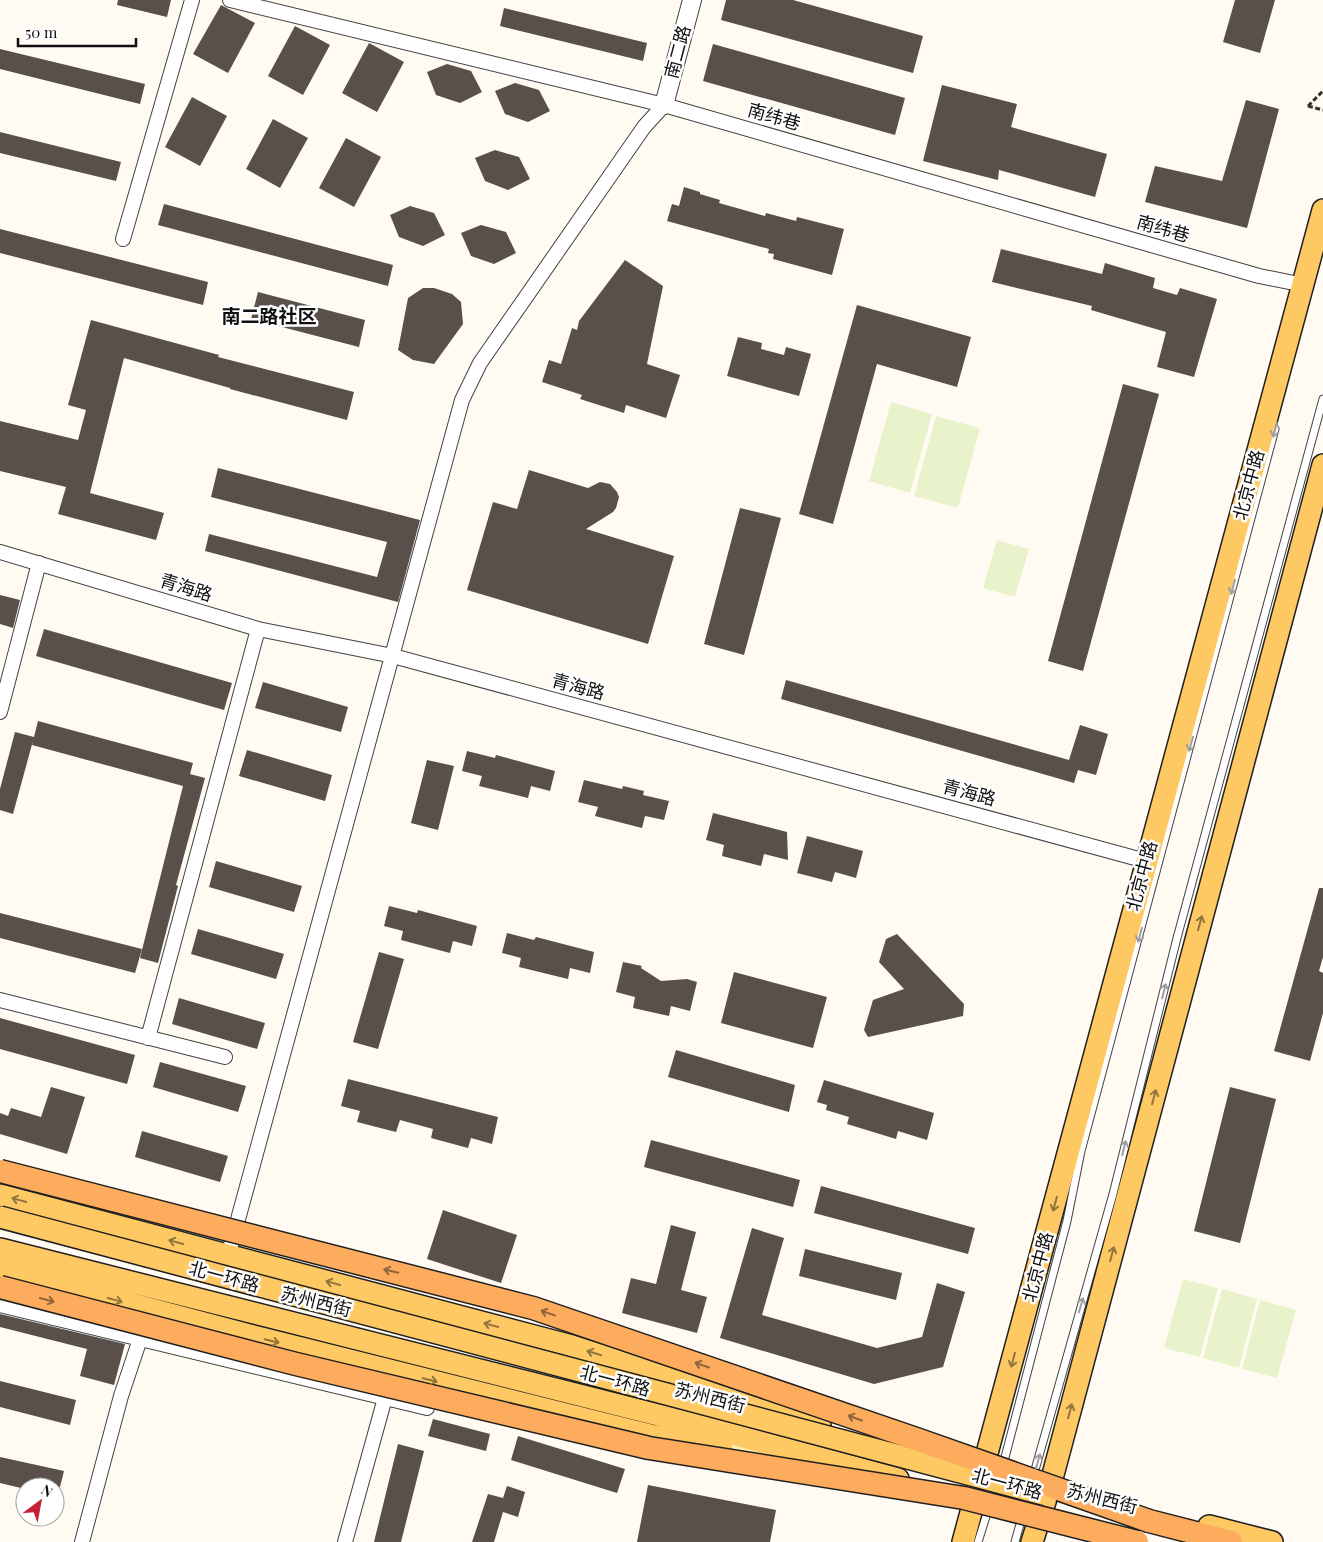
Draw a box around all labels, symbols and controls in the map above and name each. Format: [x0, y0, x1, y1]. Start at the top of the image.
scale bar [18, 15, 135, 47]
text: 50 m [25, 22, 58, 42]
street label: 南二路 [658, 23, 696, 81]
street label: 南纬巷 [745, 97, 804, 135]
street label: 南纬巷 [1134, 209, 1193, 247]
district label: 南二路社区 [221, 302, 317, 328]
one-way arrow [1269, 421, 1279, 437]
street label: 北京中路 [1227, 447, 1269, 523]
street label: 青海路 [157, 568, 216, 606]
one-way arrow [1228, 578, 1237, 594]
street label: 青海路 [549, 667, 607, 705]
one-way arrow [1186, 735, 1195, 751]
street label: 青海路 [940, 773, 998, 811]
street label: 北京中路 [1120, 838, 1162, 914]
one-way arrow [1196, 916, 1206, 932]
one-way arrow [1135, 926, 1144, 942]
one-way arrow [1160, 983, 1169, 999]
one-way arrow [1150, 1090, 1159, 1106]
one-way arrow [1120, 1141, 1129, 1157]
one-way arrow [12, 1195, 28, 1205]
one-way arrow [1050, 1195, 1059, 1211]
street label: 北京中路 [1016, 1229, 1058, 1305]
one-way arrow [169, 1237, 185, 1246]
one-way arrow [1108, 1247, 1117, 1263]
street label: 北一环路 [186, 1255, 262, 1297]
one-way arrow [383, 1266, 399, 1275]
one-way arrow [326, 1278, 342, 1288]
street label: 苏州西街 [278, 1281, 354, 1321]
one-way arrow [39, 1295, 55, 1305]
one-way arrow [106, 1295, 122, 1305]
one-way arrow [1077, 1297, 1087, 1313]
one-way arrow [541, 1308, 556, 1317]
one-way arrow [483, 1320, 499, 1329]
one-way arrow [263, 1337, 279, 1346]
one-way arrow [586, 1348, 602, 1358]
one-way arrow [1008, 1352, 1017, 1368]
street label: 北一环路 [577, 1359, 653, 1401]
one-way arrow [695, 1360, 710, 1369]
one-way arrow [421, 1376, 437, 1385]
street label: 苏州西街 [672, 1377, 748, 1417]
one-way arrow [1066, 1404, 1075, 1420]
one-way arrow [848, 1413, 864, 1422]
one-way arrow [1033, 1454, 1043, 1470]
street label: 北一环路 [969, 1462, 1045, 1504]
north arrow [15, 1477, 65, 1527]
street label: 苏州西街 [1064, 1478, 1140, 1518]
text: N [38, 1480, 56, 1501]

